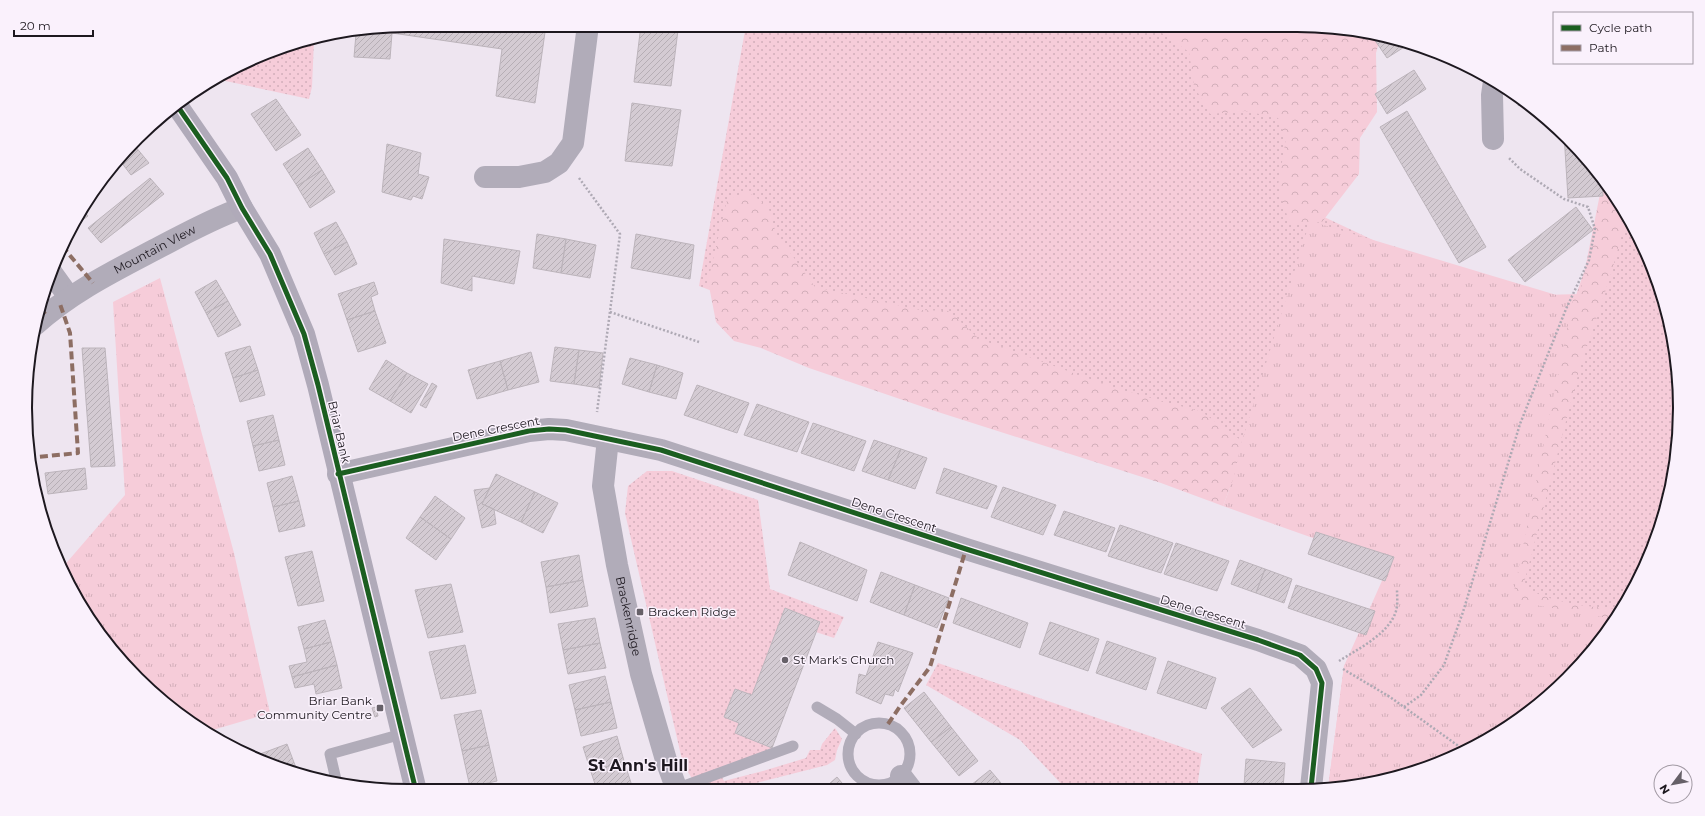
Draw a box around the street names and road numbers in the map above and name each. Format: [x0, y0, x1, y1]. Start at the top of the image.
street label: Mountain VIew [111, 221, 199, 277]
street label: Briar Bank [325, 399, 354, 465]
street label: Dene Crescent [451, 413, 541, 444]
street label: Dene Crescent [850, 494, 939, 535]
street label: Brackenridge [613, 575, 645, 657]
street label: Dene Crescent [1158, 591, 1248, 632]

